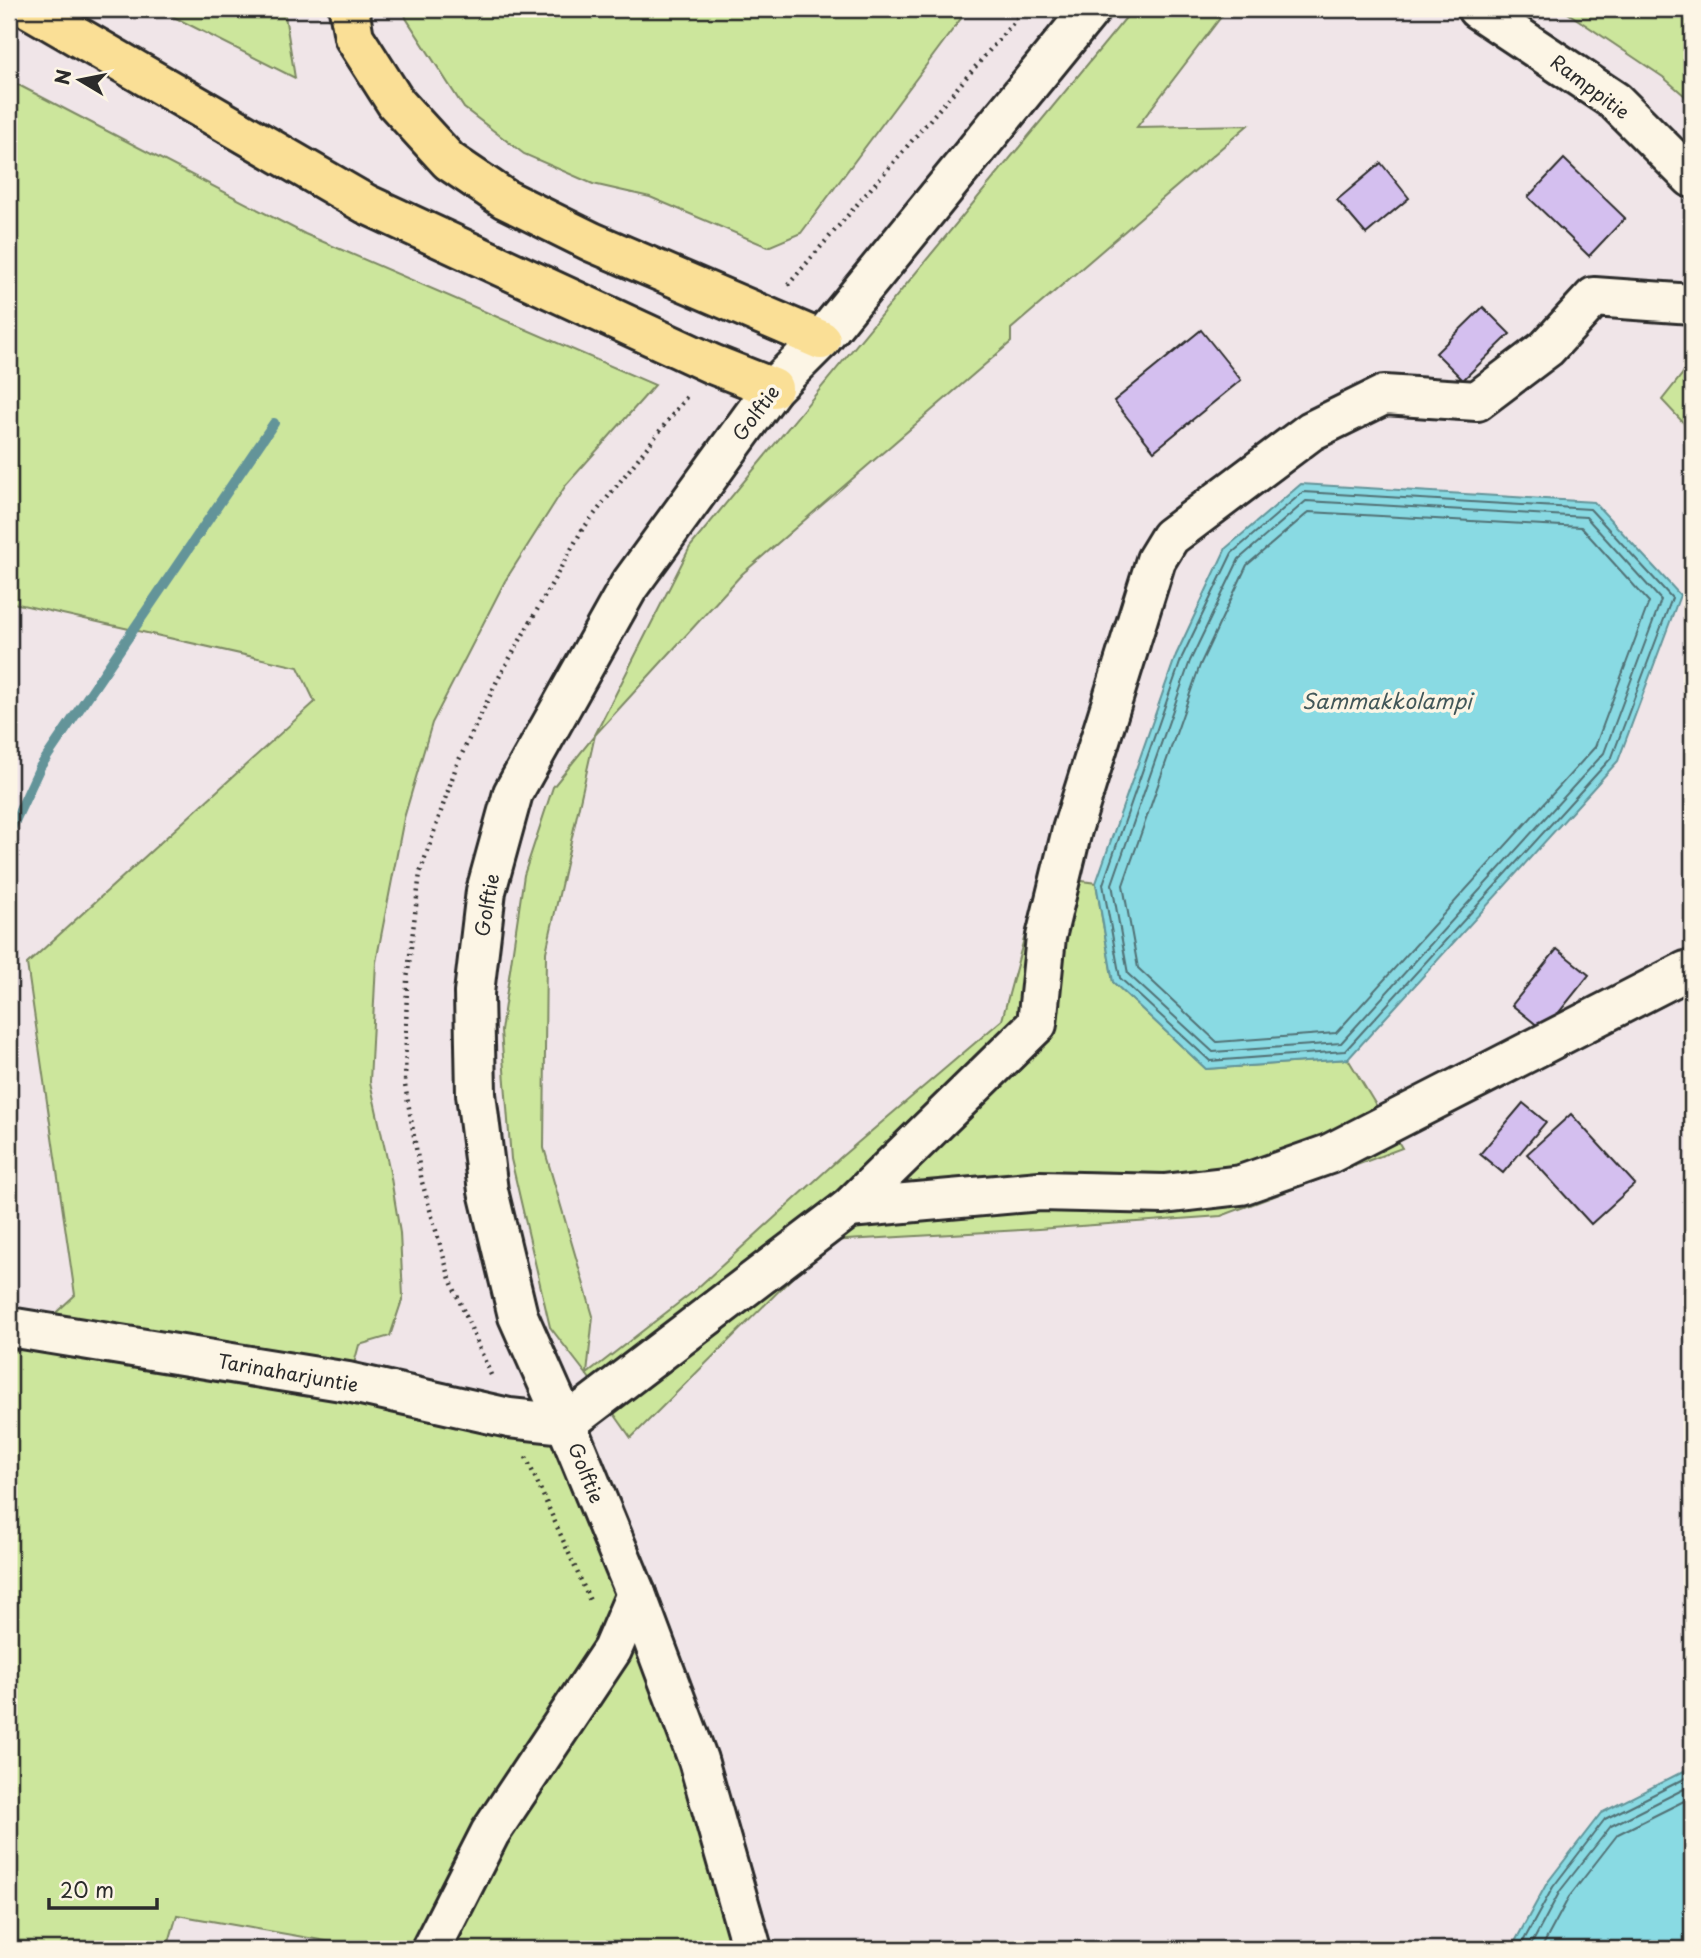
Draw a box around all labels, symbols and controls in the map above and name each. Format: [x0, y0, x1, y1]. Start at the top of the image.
north arrow [46, 46, 116, 116]
street label: Ramppitie [1545, 47, 1636, 125]
text: N [47, 67, 77, 87]
street label: Golftie [725, 379, 785, 446]
water label: Sammakkolampi [1302, 684, 1475, 716]
street label: Golftie [467, 871, 505, 938]
street label: Tarinaharjuntie [216, 1346, 361, 1398]
street label: Golftie [562, 1438, 612, 1507]
scale bar [49, 1867, 158, 1911]
text: 20 m [60, 1873, 114, 1905]

